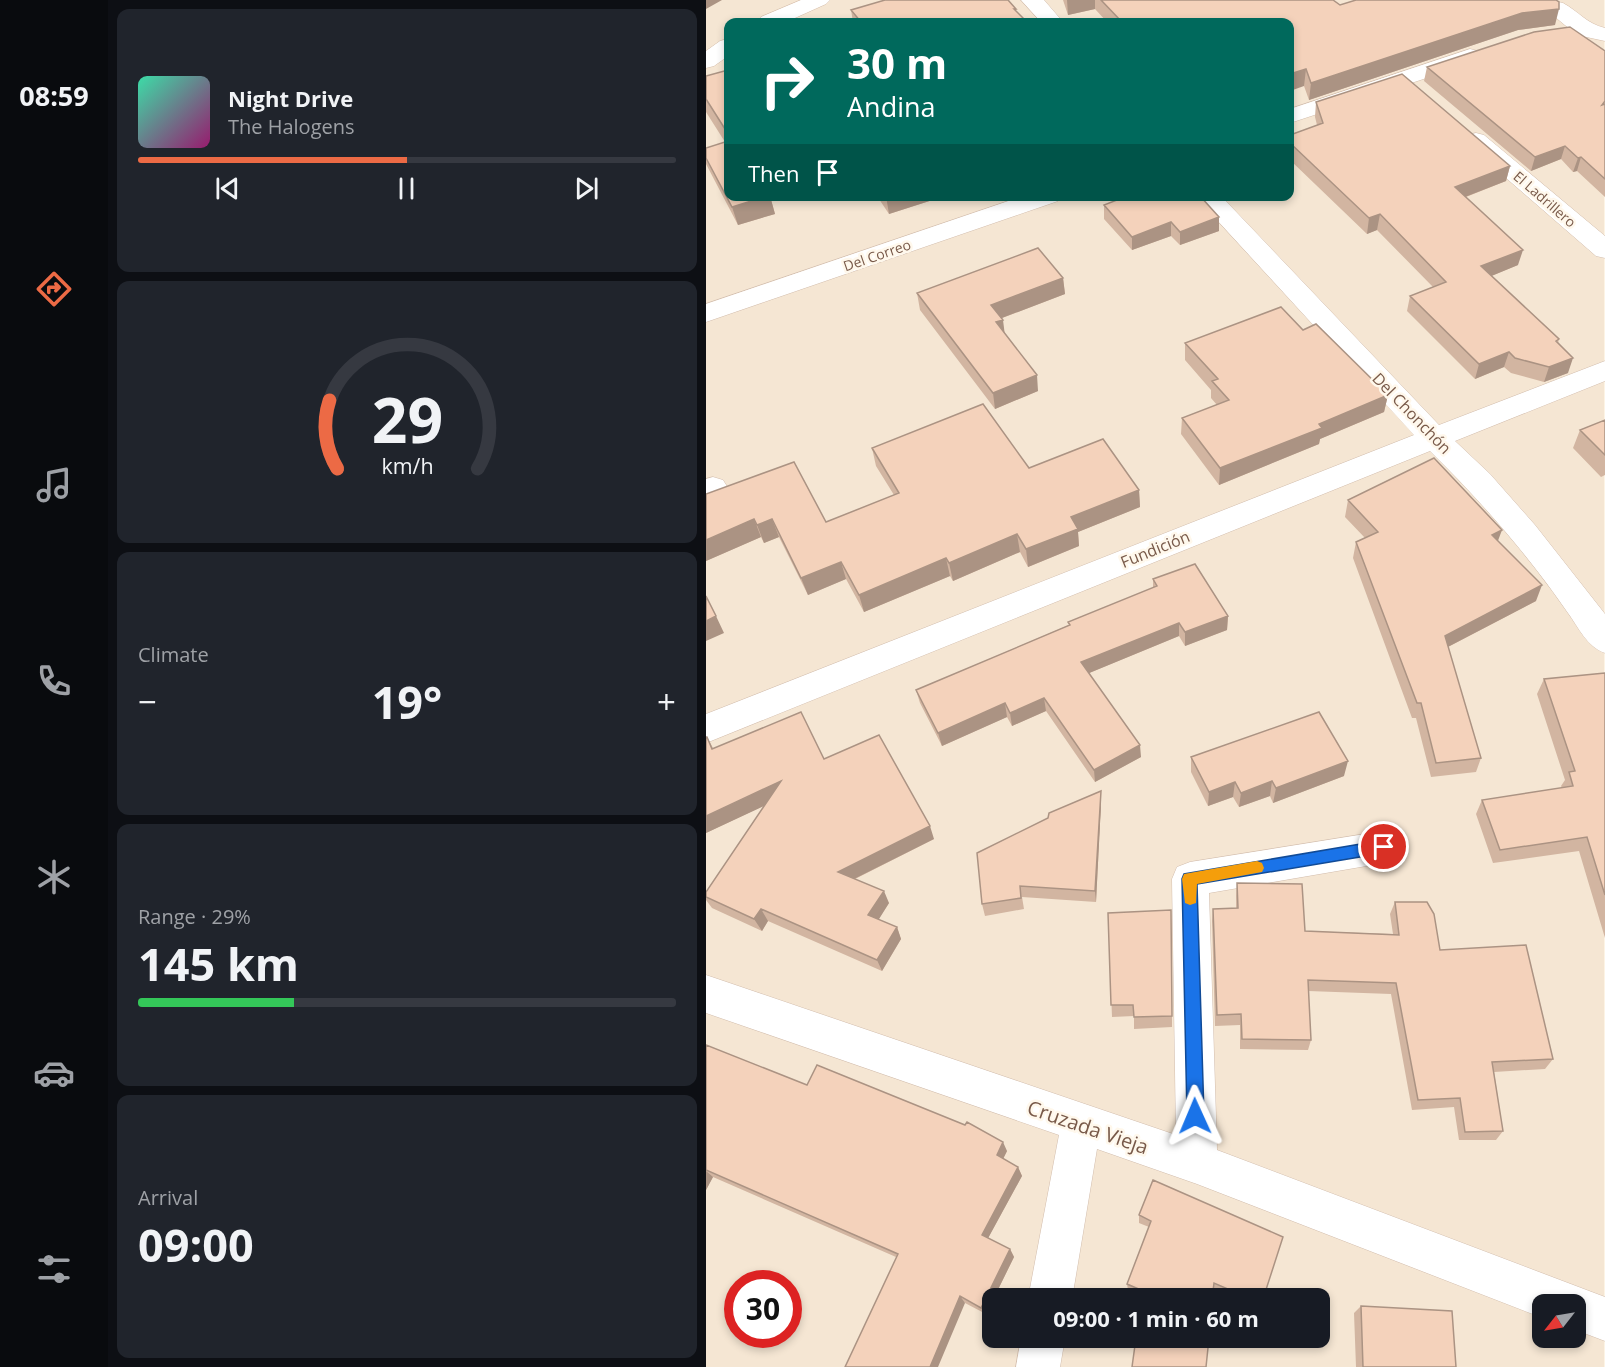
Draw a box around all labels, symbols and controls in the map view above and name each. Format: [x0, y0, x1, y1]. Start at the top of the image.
text: 30 m [847, 34, 947, 91]
icon: right [748, 42, 826, 120]
text: 08:59 [19, 77, 89, 114]
text: Night Drive [228, 83, 353, 113]
text: Andina [847, 88, 936, 125]
text: The Halogens [228, 113, 355, 140]
icon: arrive [811, 156, 844, 189]
text: Then [748, 158, 799, 188]
street label: El Ladrillero [1510, 167, 1580, 231]
icon: previous [211, 172, 244, 205]
icon: pause [390, 172, 423, 205]
icon: next [570, 172, 603, 205]
street label: Del Correo [841, 235, 913, 275]
icon: directions [33, 268, 75, 310]
street label: Del Chonchón [1368, 368, 1456, 458]
text: 29 [371, 376, 443, 461]
text: km/h [381, 451, 433, 480]
icon: music [33, 464, 75, 506]
street label: Fundición [1117, 525, 1193, 573]
text: Climate [138, 641, 209, 668]
icon: phone [33, 660, 75, 702]
text: 19° [372, 671, 442, 732]
text: − [138, 679, 157, 724]
text: + [657, 679, 676, 724]
pin [1358, 821, 1409, 872]
icon: arrive [1367, 830, 1400, 863]
icon: climate [33, 856, 75, 898]
text: Range · 29% [138, 903, 251, 930]
text: 145 km [138, 933, 299, 994]
icon: car [33, 1052, 75, 1094]
position arrow [1163, 1084, 1227, 1148]
street label: Cruzada Vieja [1024, 1094, 1152, 1160]
text: Arrival [138, 1184, 198, 1211]
text: 09:00 [138, 1214, 254, 1275]
icon: filters [33, 1248, 75, 1290]
speed limit sign: 30 [724, 1270, 802, 1348]
north arrow [1532, 1294, 1586, 1348]
map controls [1532, 1294, 1586, 1348]
text: 09:00 · 1 min · 60 m [1053, 1303, 1259, 1333]

